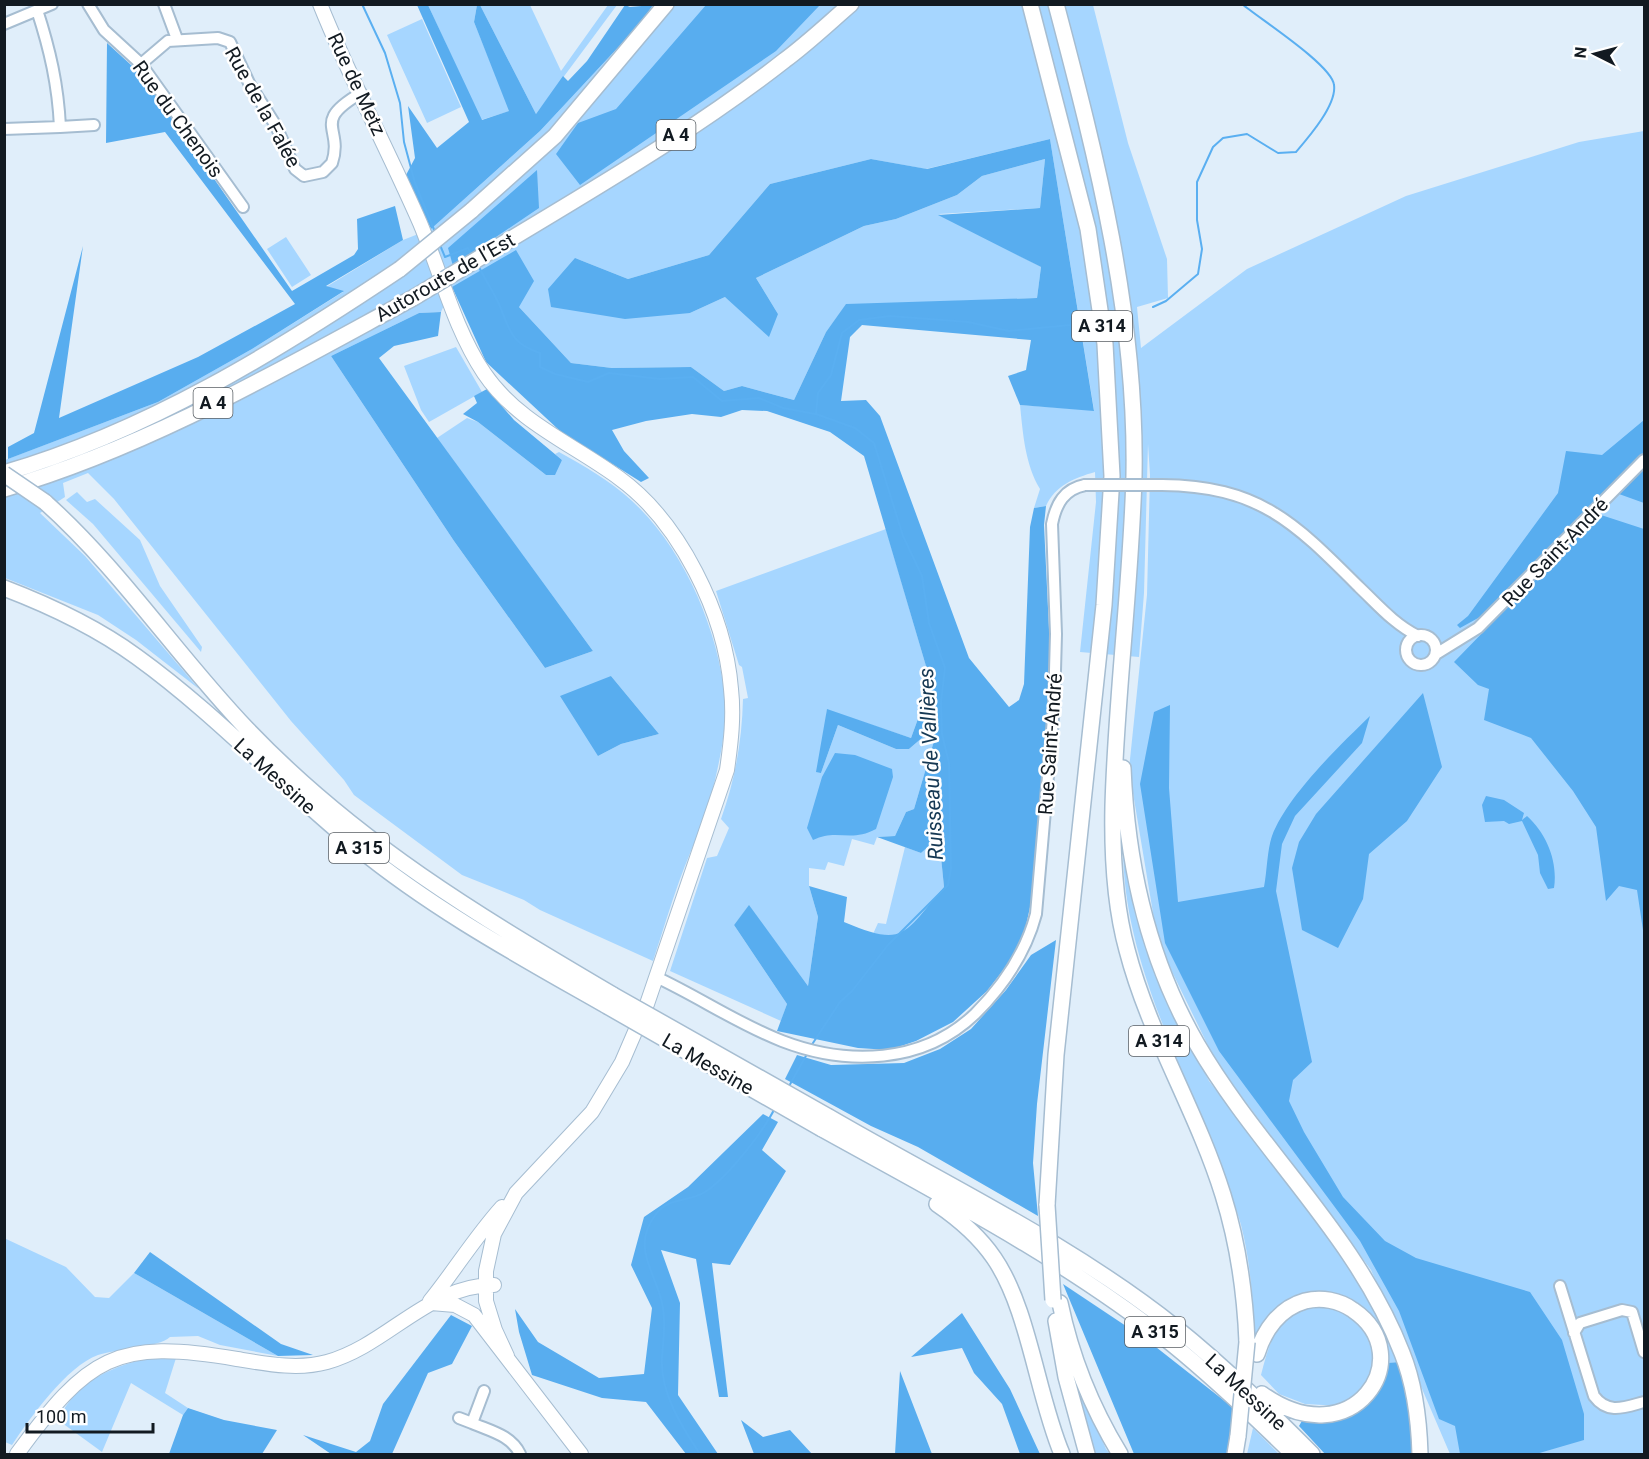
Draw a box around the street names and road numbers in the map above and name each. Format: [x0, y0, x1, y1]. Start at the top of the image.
street label: Rue de Metz [323, 29, 391, 139]
street label: Rue de la Falée [220, 43, 306, 171]
street label: Rue du Chenois [128, 56, 228, 182]
road number: A 4 [656, 120, 696, 150]
street label: Autoroute de l’Est [371, 227, 519, 327]
road number: A 314 [1072, 311, 1132, 341]
road number: A 4 [194, 388, 232, 418]
street label: Rue Saint-André [1497, 493, 1613, 611]
street label: Rue Saint-André [1033, 672, 1067, 816]
street label: La Messine [229, 733, 321, 819]
road number: A 315 [329, 833, 389, 863]
road number: A 314 [1129, 1026, 1189, 1056]
street label: La Messine [658, 1028, 758, 1100]
road number: A 315 [1125, 1317, 1185, 1347]
street label: La Messine [1201, 1348, 1291, 1436]

